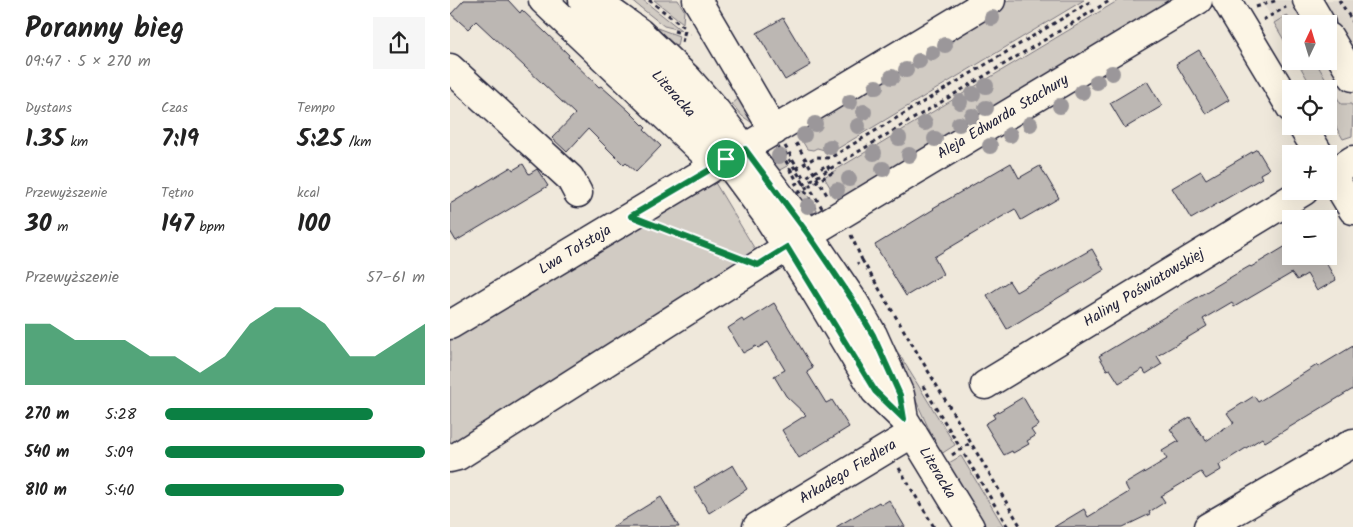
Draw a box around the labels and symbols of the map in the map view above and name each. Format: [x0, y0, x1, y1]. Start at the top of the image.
north arrow [1282, 15, 1338, 70]
street label: Literacka [645, 65, 701, 123]
street label: Aleja Edwarda Stachury [933, 68, 1074, 166]
pin [705, 138, 747, 180]
street label: Lwa Tołstoja [534, 219, 616, 281]
street label: Haliny Poświatowskiej [1079, 242, 1210, 334]
street label: Arkadego Fiedlera [795, 433, 901, 511]
street label: Literacka [912, 442, 962, 504]

